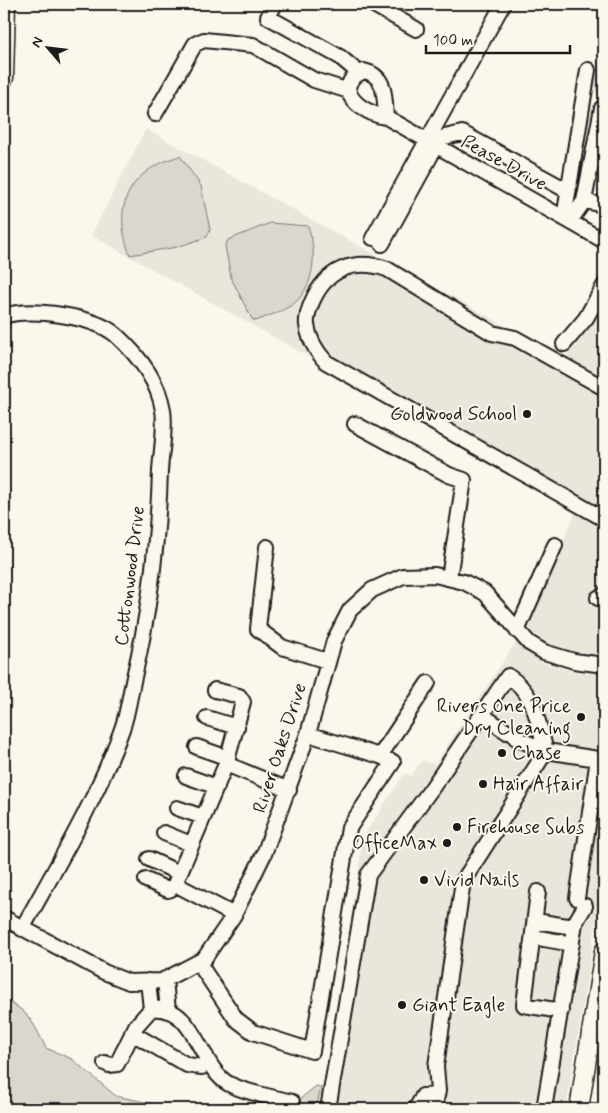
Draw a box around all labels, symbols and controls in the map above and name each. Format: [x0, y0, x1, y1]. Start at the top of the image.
north arrow [22, 22, 72, 72]
scale bar [426, 22, 569, 54]
text: 100 m [433, 31, 473, 51]
text: N [27, 34, 48, 51]
street label: Pease Drive [457, 129, 551, 197]
place label: Goldwood School [390, 402, 517, 427]
marker: Goldwood School [521, 408, 533, 420]
street label: Cottonwood Drive [109, 505, 151, 647]
street label: River Oaks Drive [247, 680, 313, 816]
place label: Rivers One Price Dry Cleaning [437, 694, 571, 744]
marker: Rivers One Price Dry Cleaning [575, 711, 587, 723]
place label: Chase [512, 741, 561, 766]
marker: Chase [496, 747, 508, 759]
place label: Hair Affair [493, 772, 583, 797]
marker: Hair Affair [477, 778, 489, 790]
place label: Firehouse Subs [467, 815, 585, 840]
marker: Firehouse Subs [451, 821, 463, 833]
place label: OfficeMax [352, 831, 438, 856]
marker: OfficeMax [441, 837, 453, 849]
place label: Vivid Nails [434, 868, 519, 893]
marker: Vivid Nails [418, 874, 430, 886]
place label: Giant Eagle [412, 993, 505, 1019]
marker: Giant Eagle [396, 999, 408, 1011]

